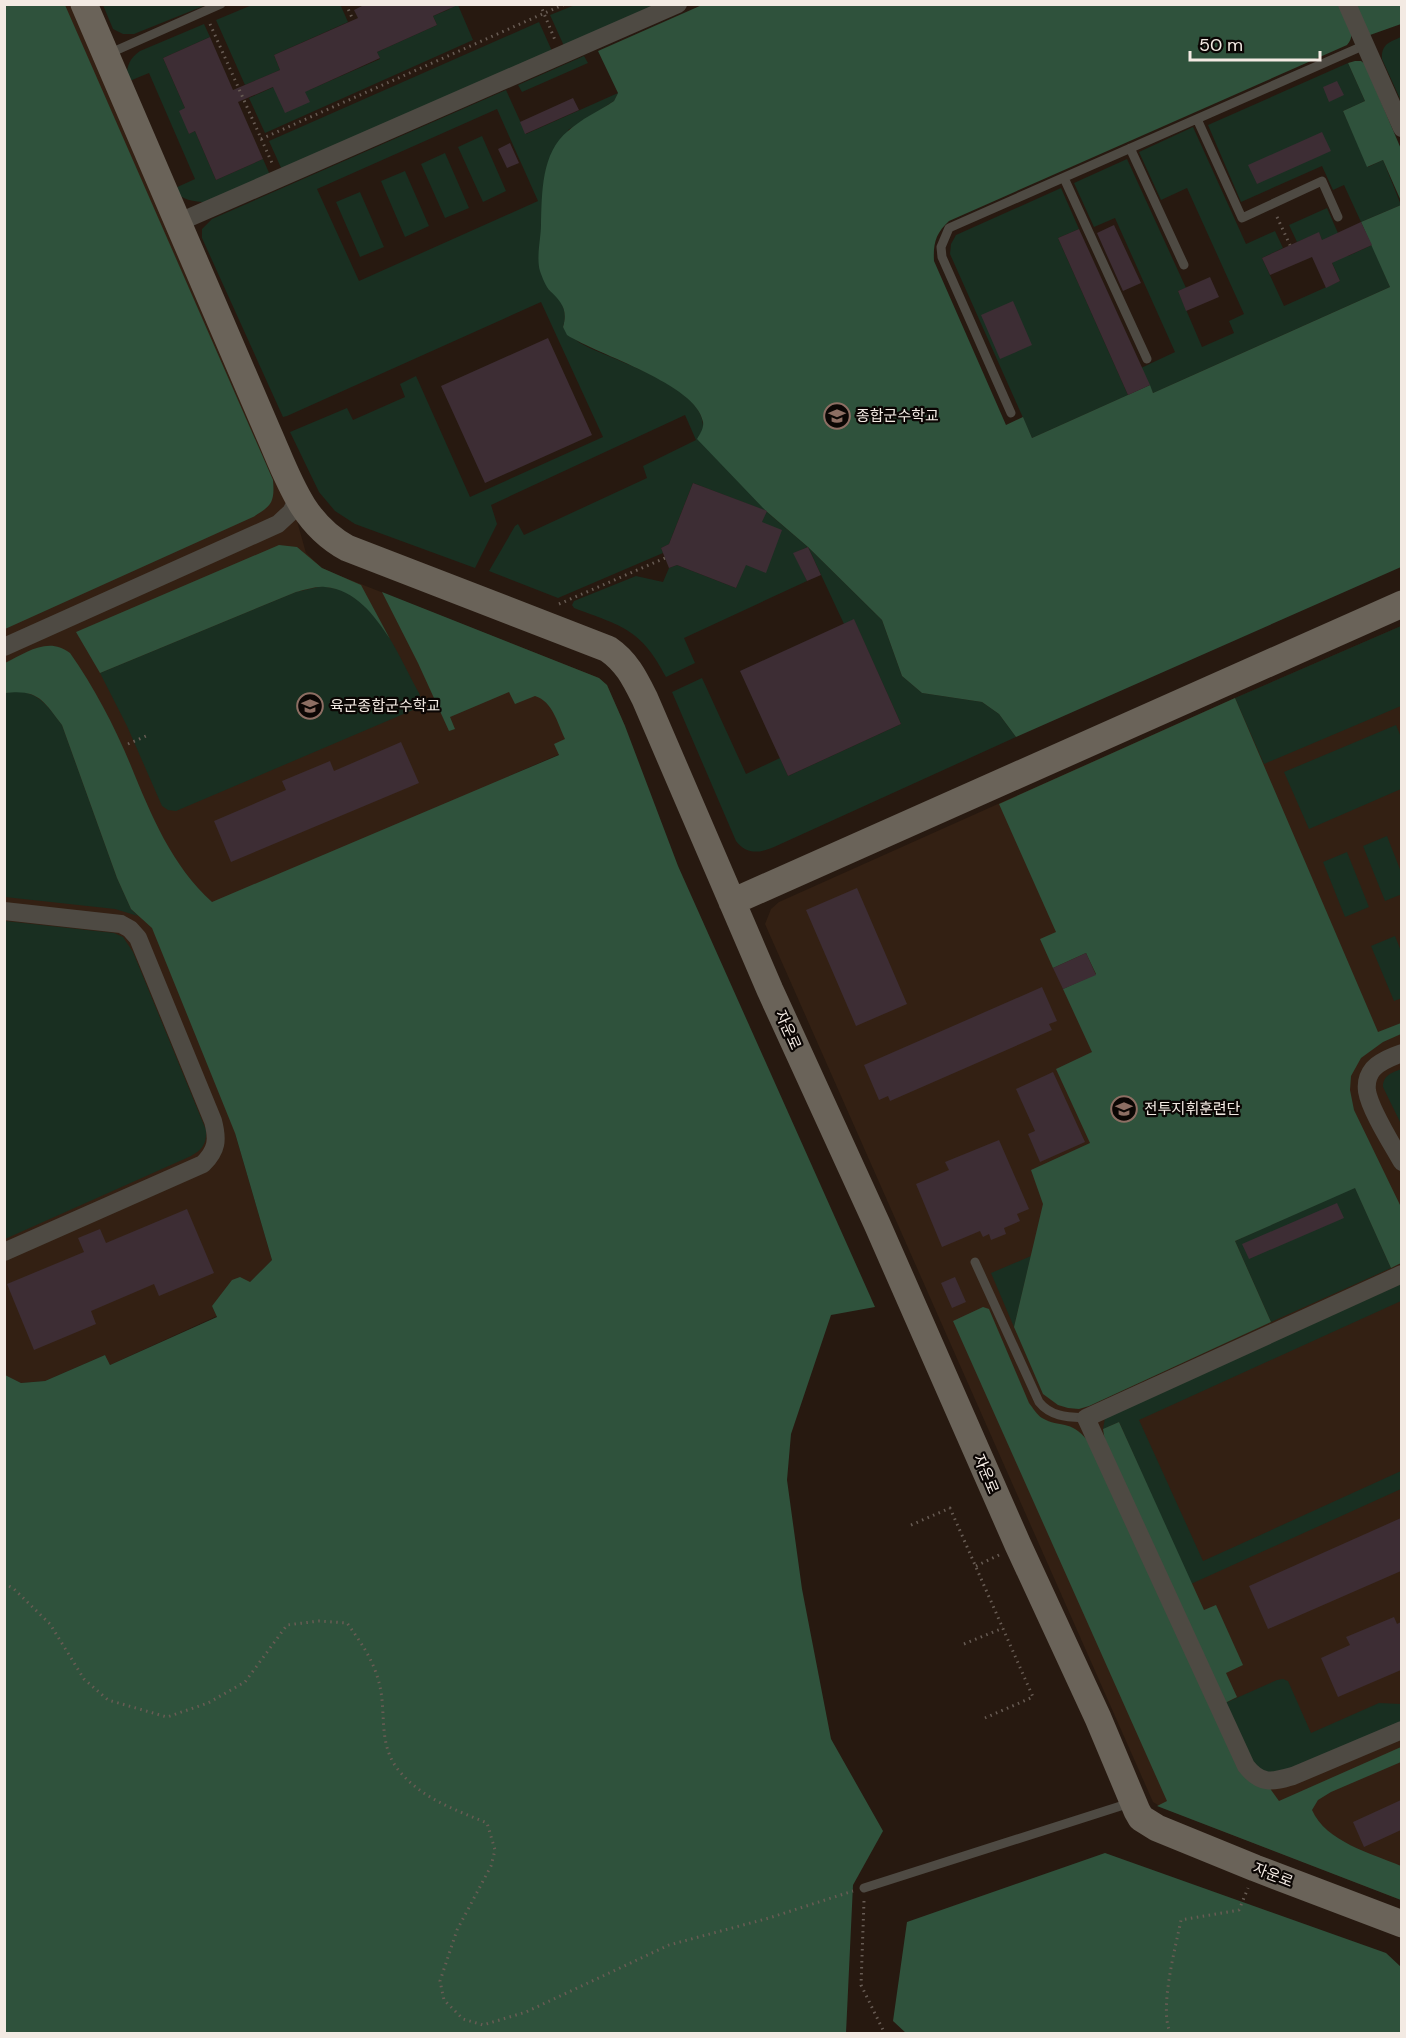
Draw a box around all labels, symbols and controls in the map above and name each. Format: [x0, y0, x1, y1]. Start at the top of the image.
scale bar [1190, 24, 1320, 62]
text: 50 m [1199, 33, 1243, 57]
school or university icon: 종합군수학교 [822, 401, 852, 431]
place label: 종합군수학교 [856, 406, 939, 426]
school or university icon: 육군종합군수학교 [295, 691, 325, 721]
place label: 육군종합군수학교 [330, 696, 440, 716]
street label: 자운로 [770, 1007, 806, 1053]
school or university icon: 전투지휘훈련단 [1109, 1094, 1139, 1124]
place label: 전투지휘훈련단 [1144, 1099, 1241, 1119]
street label: 자운로 [969, 1451, 1003, 1497]
street label: 자운로 [1250, 1858, 1296, 1892]

